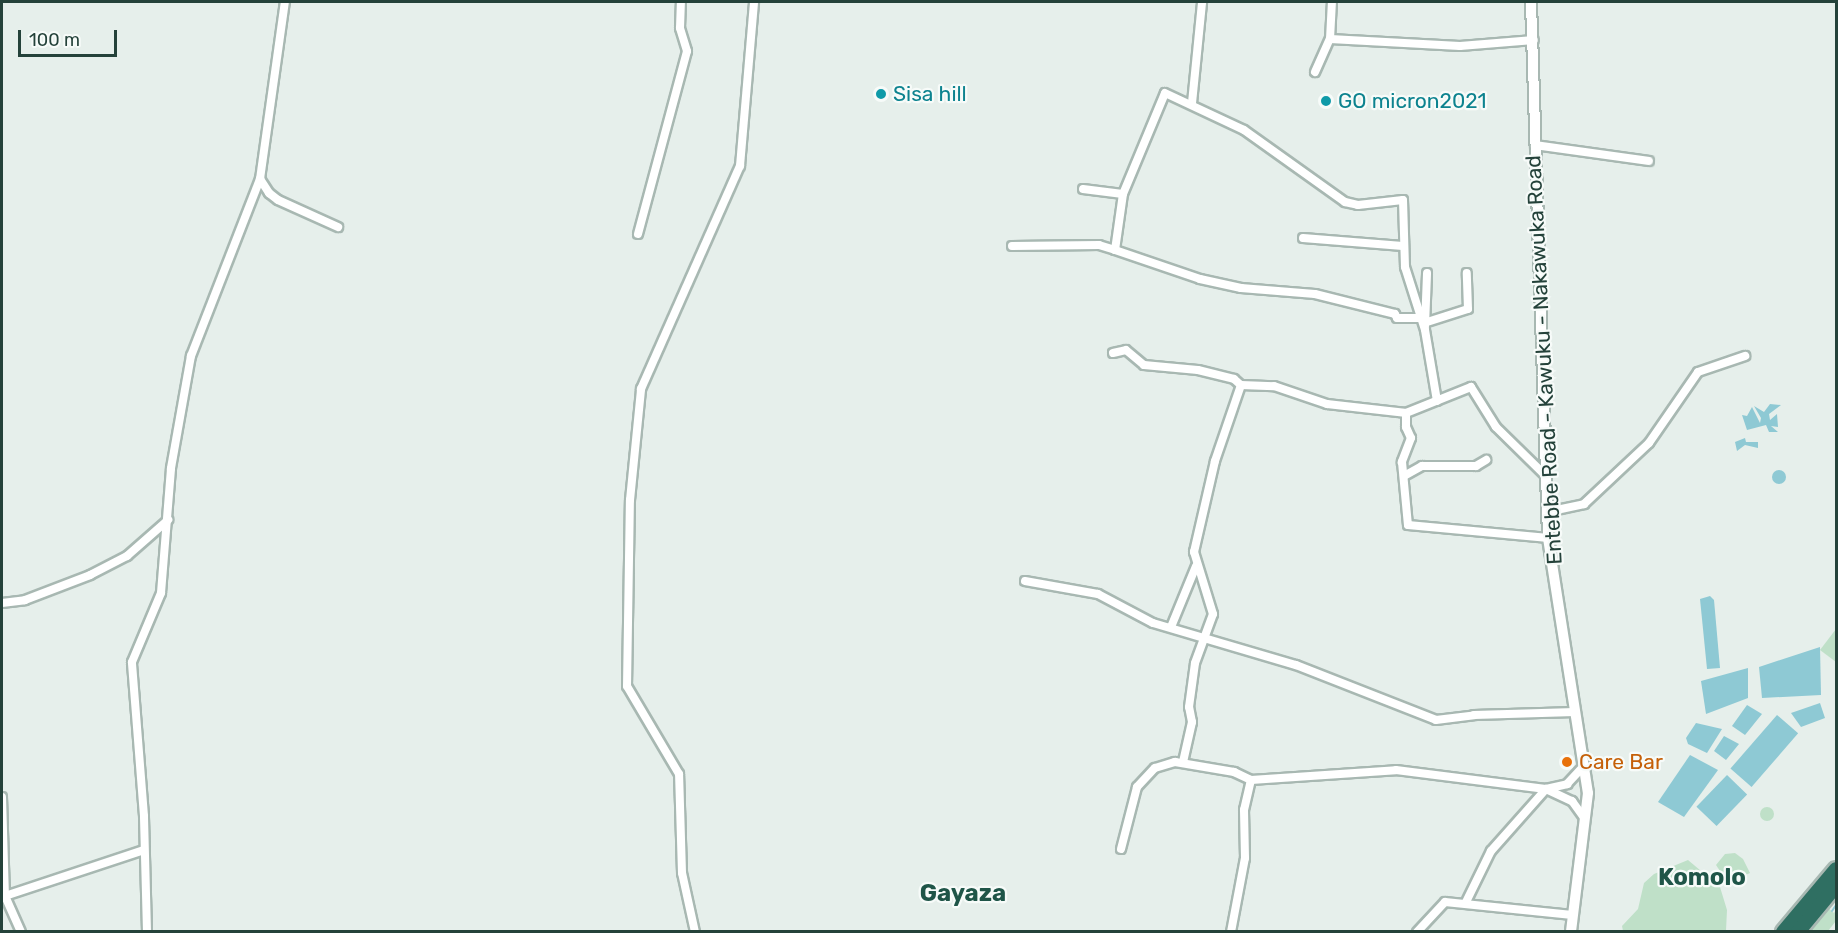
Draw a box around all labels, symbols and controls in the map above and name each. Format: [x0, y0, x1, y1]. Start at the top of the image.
scale bar [21, 18, 120, 56]
text: 100 m [29, 29, 80, 51]
place label: Sisa hill [893, 81, 967, 107]
marker: Sisa hill [874, 87, 888, 101]
place label: GO micron2021 [1338, 88, 1487, 114]
marker: GO micron2021 [1319, 94, 1333, 108]
street label: Entebbe Road - Kawuku - Nakawuka Road [1521, 155, 1567, 565]
place label: Care Bar [1579, 749, 1663, 775]
marker: Care Bar [1560, 755, 1574, 769]
district label: Komolo [1658, 864, 1746, 892]
district label: Gayaza [920, 880, 1006, 908]

